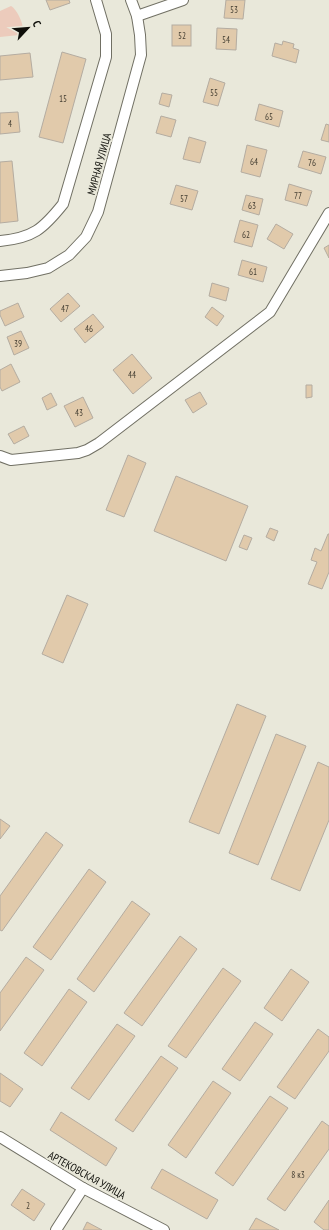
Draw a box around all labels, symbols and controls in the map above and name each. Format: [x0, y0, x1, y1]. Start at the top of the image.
house number: 53 [230, 4, 238, 15]
north arrow [8, 8, 48, 48]
text: С [30, 18, 44, 29]
house number: 52 [178, 30, 186, 41]
house number: 54 [222, 34, 230, 45]
house number: 55 [210, 87, 218, 98]
house number: 15 [59, 93, 67, 104]
house number: 65 [265, 111, 273, 122]
house number: 4 [8, 118, 12, 129]
street label: МИРНАЯ УЛИЦА [84, 131, 114, 197]
house number: 64 [250, 156, 258, 167]
house number: 76 [308, 157, 316, 168]
house number: 77 [294, 190, 302, 201]
house number: 57 [180, 193, 188, 204]
house number: 63 [248, 200, 256, 211]
house number: 62 [242, 229, 250, 240]
house number: 61 [249, 266, 257, 277]
house number: 47 [61, 303, 69, 314]
house number: 46 [85, 323, 93, 334]
house number: 39 [14, 338, 22, 349]
house number: 44 [128, 369, 136, 380]
house number: 43 [75, 407, 83, 418]
street label: АРТЕКОВСКАЯ УЛИЦА [46, 1148, 129, 1202]
house number: 8 к3 [291, 1169, 305, 1180]
house number: 2 [26, 1200, 30, 1211]

